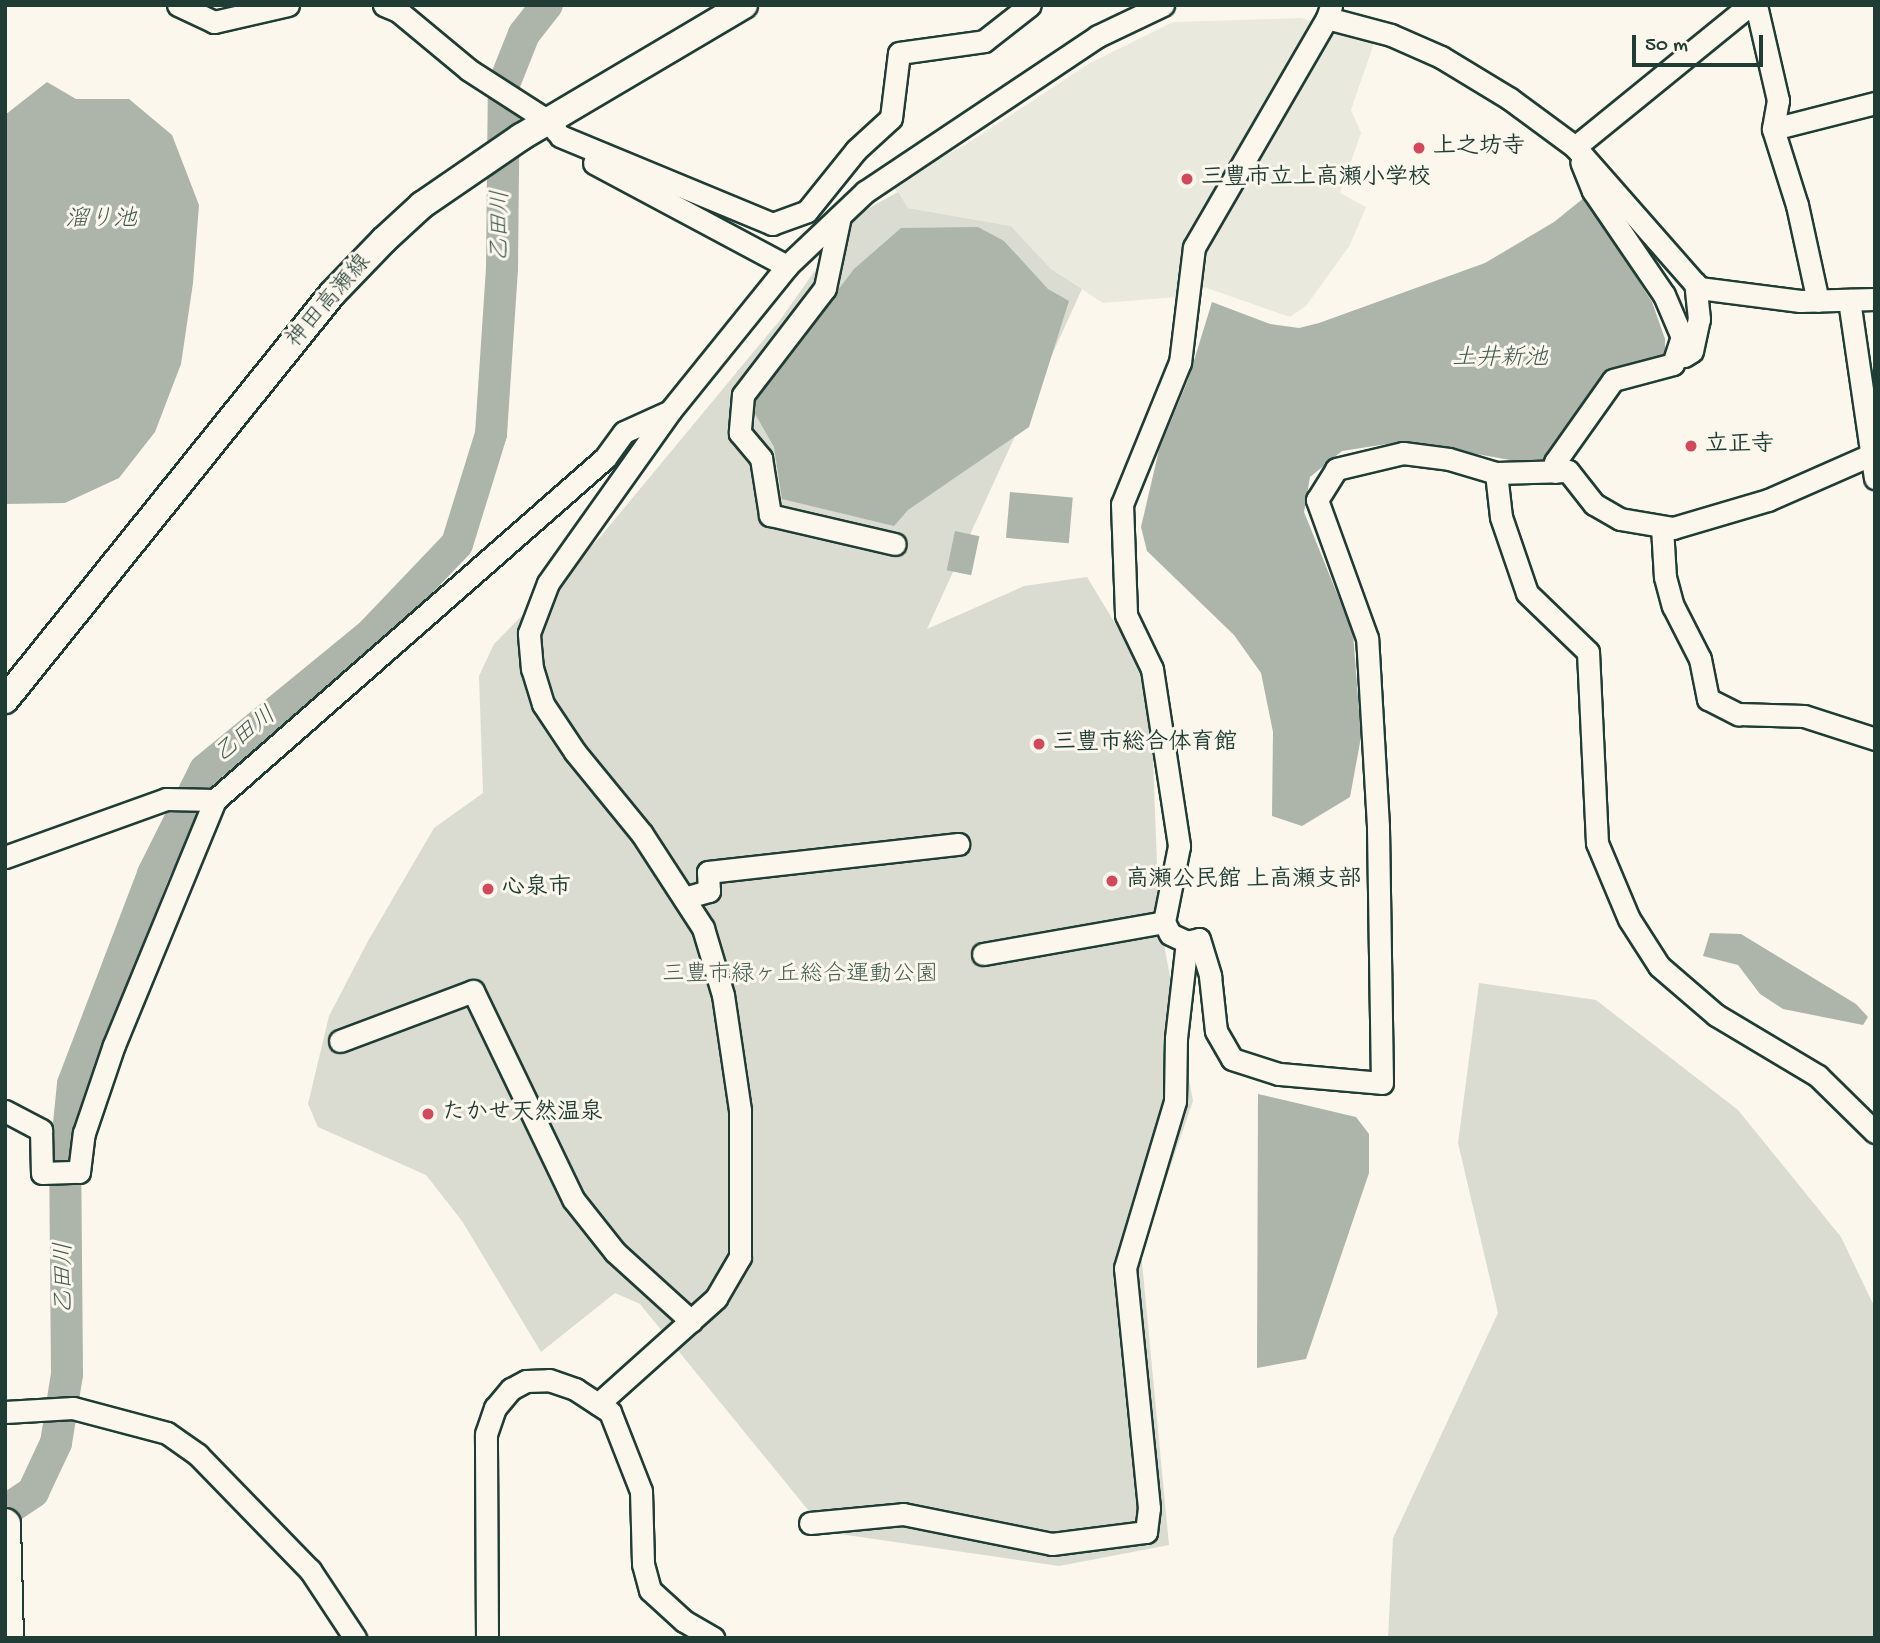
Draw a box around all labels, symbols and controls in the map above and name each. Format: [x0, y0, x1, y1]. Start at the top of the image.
scale bar [1635, 21, 1766, 65]
text: 50 m [1645, 34, 1688, 59]
place label: 上之坊寺 [1433, 134, 1525, 162]
marker: 上之坊寺 [1411, 140, 1427, 156]
place label: 三豊市立上高瀬小学校 [1201, 165, 1431, 193]
marker: 三豊市立上高瀬小学校 [1179, 171, 1195, 187]
water label: 乙田川 [487, 190, 517, 262]
water label: 溜り池 [65, 207, 137, 235]
street label: 神田高瀬線 [282, 250, 378, 354]
water label: 土井新池 [1452, 346, 1548, 374]
place label: 立正寺 [1705, 432, 1774, 460]
marker: 立正寺 [1683, 438, 1699, 454]
water label: 乙田川 [209, 702, 283, 770]
place label: 三豊市総合体育館 [1053, 730, 1237, 758]
marker: 三豊市総合体育館 [1031, 736, 1047, 752]
place label: 高瀬公民館 上高瀬支部 [1126, 867, 1361, 895]
marker: 高瀬公民館 上高瀬支部 [1104, 873, 1120, 889]
place label: 心泉市 [502, 875, 571, 903]
marker: 心泉市 [480, 881, 496, 897]
park label: 三豊市緑ヶ丘総合運動公園 [662, 962, 938, 990]
place label: たかせ天然温泉 [442, 1100, 603, 1128]
marker: たかせ天然温泉 [420, 1106, 436, 1122]
water label: 乙田川 [52, 1242, 80, 1314]

